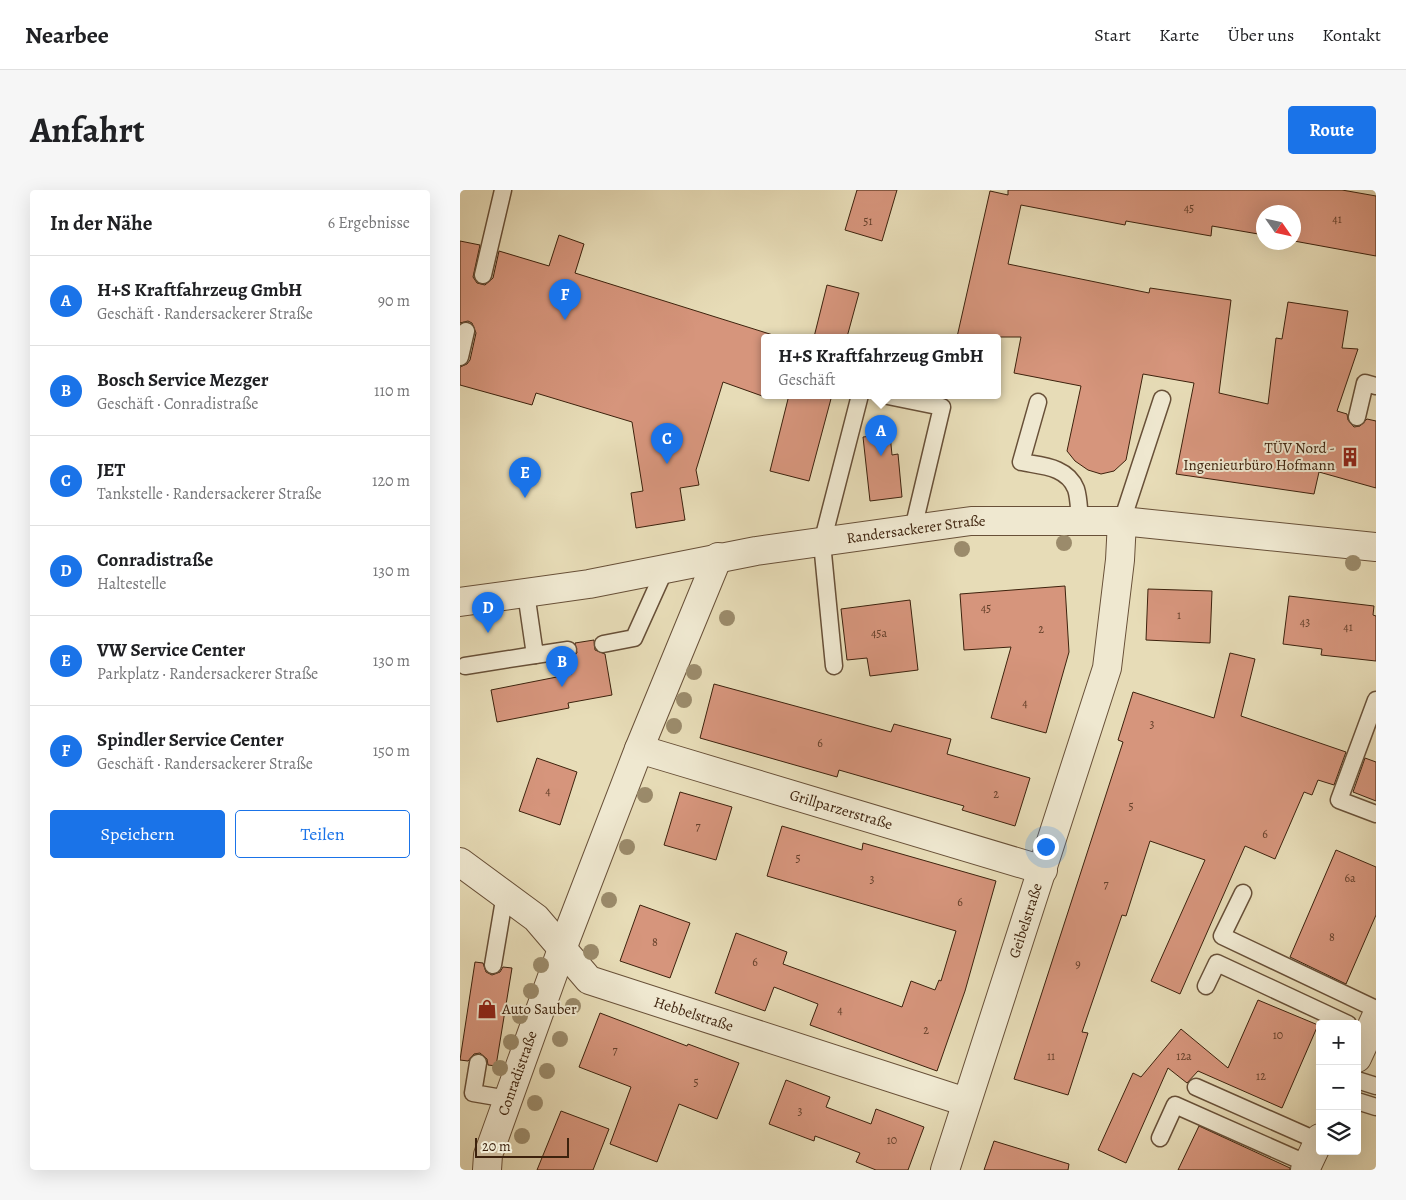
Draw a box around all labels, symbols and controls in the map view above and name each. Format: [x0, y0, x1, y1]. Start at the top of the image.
text: Nearbee [25, 19, 109, 51]
text: Start [1094, 23, 1131, 47]
text: Karte [1159, 23, 1199, 47]
text: Über uns [1227, 23, 1294, 47]
text: Kontakt [1322, 23, 1381, 47]
text: Anfahrt [30, 106, 145, 154]
button: Route [1288, 106, 1376, 154]
house number: 45 [1184, 200, 1194, 216]
north arrow [1256, 205, 1301, 250]
text: In der Nähe [50, 209, 152, 237]
house number: 41 [1332, 211, 1342, 227]
text: 6 Ergebnisse [328, 212, 410, 234]
house number: 51 [863, 213, 873, 229]
text: H+S Kraftfahrzeug GmbH [97, 277, 302, 303]
pin: F [549, 279, 581, 320]
text: A [61, 290, 71, 312]
text: 90 m [378, 290, 410, 312]
text: Geschäft · Randersackerer Straße [97, 303, 313, 325]
popup [761, 334, 1001, 399]
text: H+S Kraftfahrzeug GmbH [778, 343, 984, 369]
text: Bosch Service Mezger [97, 367, 269, 393]
text: Geschäft [778, 369, 835, 391]
text: B [61, 380, 71, 402]
text: 110 m [374, 380, 410, 402]
text: Geschäft · Conradistraße [97, 393, 258, 415]
pin: A [865, 415, 897, 456]
pin: C [651, 423, 683, 464]
place label: TÜV Nord - Ingenieurbüro Hofmann [1183, 438, 1335, 475]
building icon: TÜV Nord - Ingenieurbüro Hofmann [1339, 446, 1361, 468]
text: JET [97, 457, 125, 483]
pin: E [509, 457, 541, 498]
text: C [61, 470, 71, 492]
text: 120 m [372, 470, 410, 492]
text: Tankstelle · Randersackerer Straße [97, 483, 322, 505]
street label: Randersackerer Straße [845, 511, 986, 548]
text: Conradistraße [97, 547, 213, 573]
text: D [60, 560, 72, 582]
text: 130 m [373, 560, 410, 582]
text: Haltestelle [97, 573, 166, 595]
pin: D [472, 592, 504, 633]
house number: 45 [981, 600, 991, 616]
house number: 1 [1177, 607, 1181, 623]
house number: 43 [1300, 614, 1310, 630]
house number: 41 [1343, 619, 1353, 635]
house number: 2 [1038, 621, 1044, 637]
house number: 45a [871, 625, 887, 641]
text: VW Service Center [97, 637, 245, 663]
pin: B [546, 646, 578, 687]
text: E [61, 650, 71, 672]
text: 130 m [373, 650, 410, 672]
text: Parkplatz · Randersackerer Straße [97, 663, 318, 685]
house number: 4 [1022, 695, 1028, 711]
house number: 3 [1150, 716, 1155, 732]
text: Spindler Service Center [97, 727, 284, 753]
house number: 6 [817, 735, 823, 751]
text: F [62, 740, 70, 762]
text: 150 m [373, 740, 410, 762]
text: Geschäft · Randersackerer Straße [97, 753, 313, 775]
house number: 4 [545, 783, 551, 799]
street label: Grillparzerstraße [787, 785, 895, 834]
house number: 2 [993, 786, 999, 802]
house number: 5 [1128, 798, 1134, 814]
button: Speichern [50, 810, 225, 858]
button: Teilen [235, 810, 410, 858]
house number: 7 [695, 818, 701, 834]
house number: 6 [1262, 826, 1268, 842]
your location [1033, 834, 1059, 860]
house number: 5 [795, 850, 801, 866]
house number: 6a [1344, 870, 1356, 886]
house number: 3 [870, 871, 875, 887]
house number: 7 [1103, 876, 1109, 892]
street label: Geibelstraße [1004, 880, 1047, 961]
house number: 6 [957, 894, 963, 910]
house number: 8 [1329, 929, 1335, 945]
house number: 8 [652, 934, 658, 950]
house number: 6 [752, 954, 758, 970]
house number: 9 [1075, 956, 1081, 972]
street label: Hebbelstraße [651, 992, 736, 1036]
shop icon: Auto Sauber [476, 998, 498, 1020]
place label: Auto Sauber [501, 999, 577, 1019]
house number: 4 [837, 1002, 843, 1018]
map controls [1316, 1020, 1361, 1155]
button: + [1316, 1020, 1361, 1065]
house number: 2 [923, 1022, 929, 1038]
house number: 10 [1273, 1027, 1283, 1043]
street label: Conradistraße [493, 1028, 542, 1118]
house number: 7 [612, 1042, 618, 1058]
house number: 11 [1047, 1048, 1055, 1064]
house number: 12a [1176, 1048, 1192, 1064]
button: − [1316, 1065, 1361, 1110]
house number: 12 [1256, 1068, 1266, 1084]
house number: 5 [693, 1074, 699, 1090]
house number: 3 [798, 1103, 803, 1119]
button: layers [1316, 1110, 1361, 1155]
house number: 10 [887, 1132, 897, 1148]
scale bar [475, 1135, 569, 1158]
text: 20 m [482, 1137, 511, 1156]

